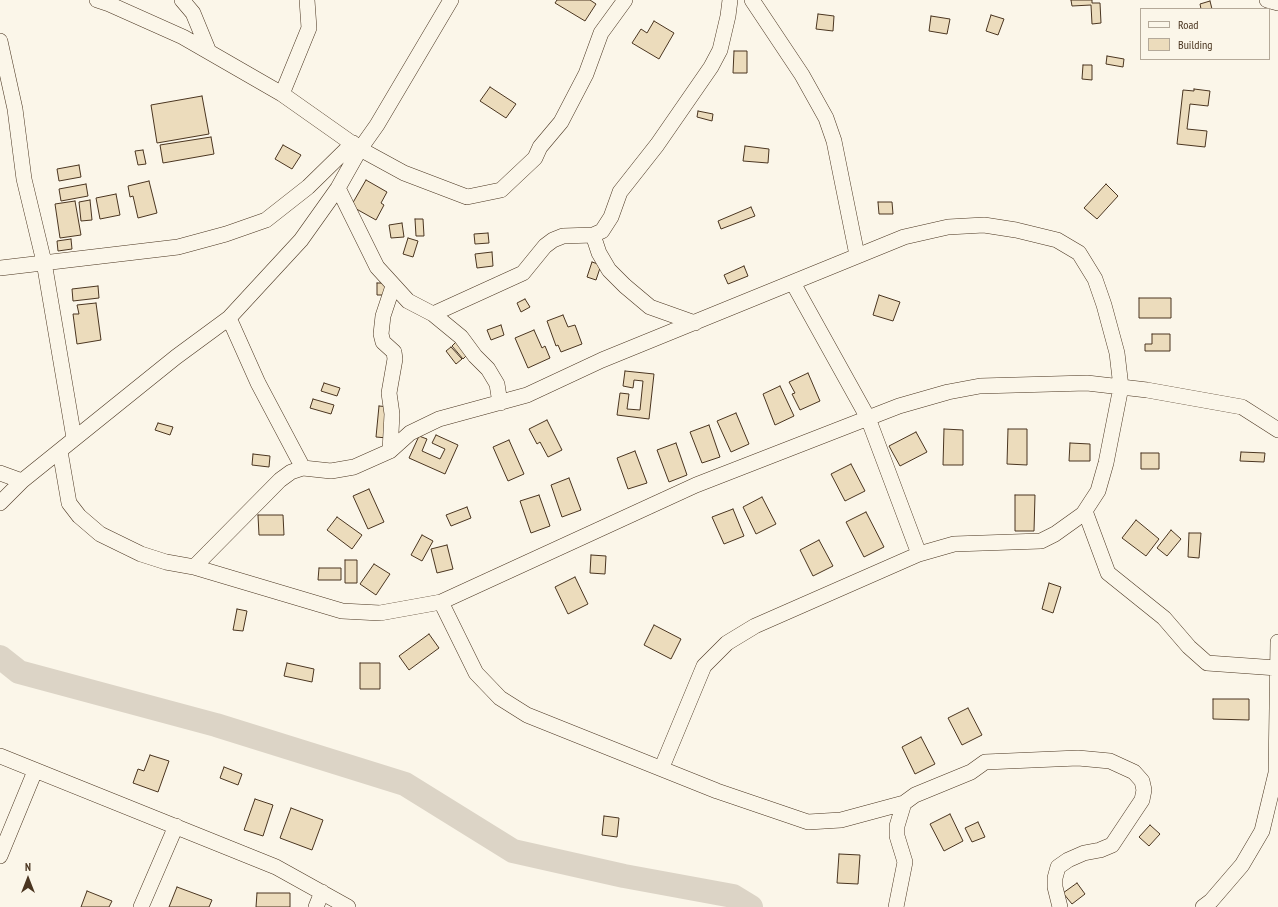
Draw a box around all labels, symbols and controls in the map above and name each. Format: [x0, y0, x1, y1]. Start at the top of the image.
legend [1140, 8, 1270, 60]
text: Road [1178, 17, 1198, 32]
text: Building [1178, 37, 1213, 52]
north arrow [8, 859, 48, 899]
text: N [25, 860, 31, 874]

